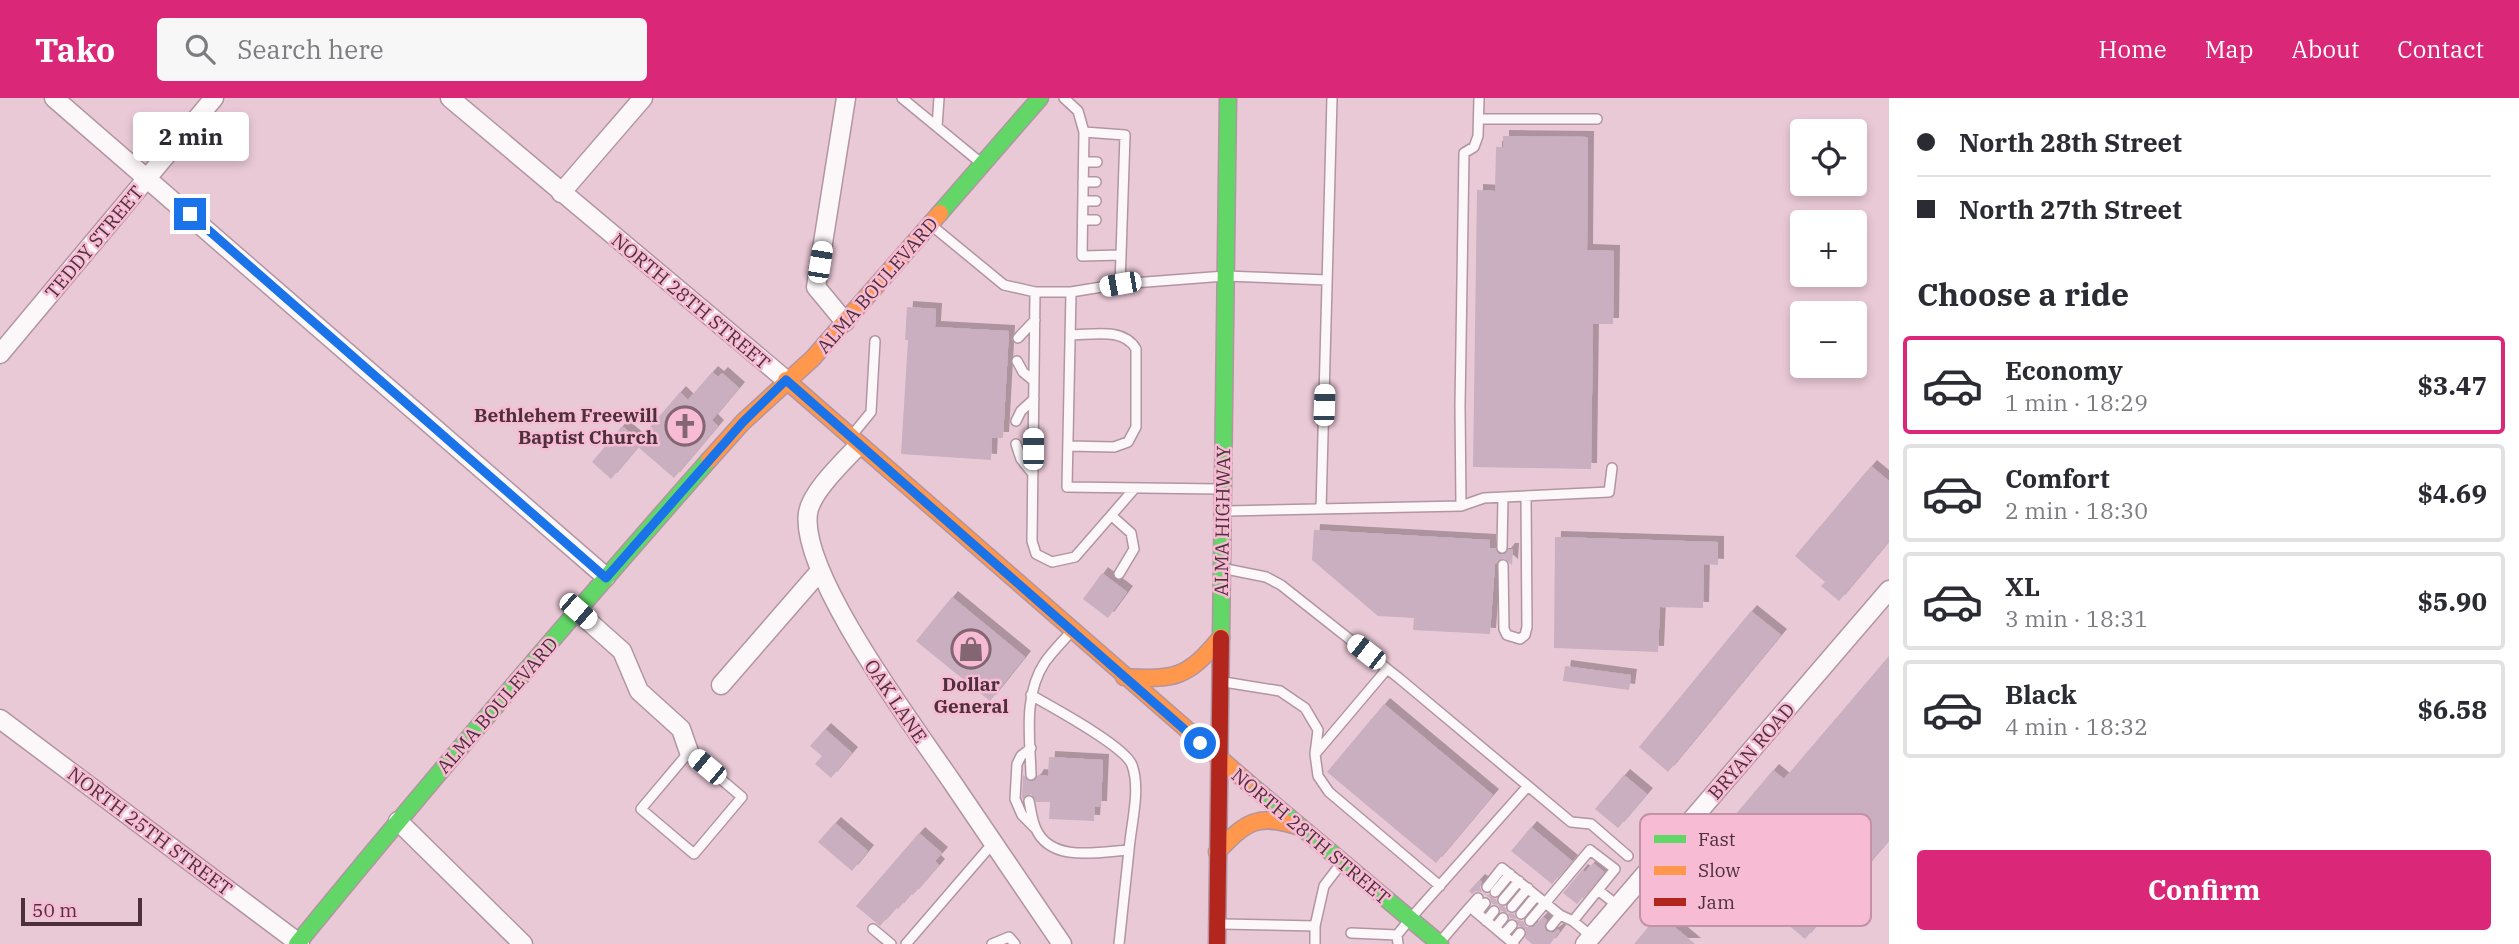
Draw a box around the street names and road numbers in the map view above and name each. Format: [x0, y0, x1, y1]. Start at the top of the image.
street label: TEDDY STREET [40, 181, 148, 303]
street label: ALMA BOULEVARD [811, 212, 943, 358]
street label: NORTH 28TH STREET [607, 228, 775, 374]
street label: ALMA HIGHWAY [1209, 446, 1235, 596]
street label: ALMA BOULEVARD [431, 632, 563, 778]
street label: OAK LANE [859, 655, 933, 747]
street label: BRYAN ROAD [1703, 698, 1799, 804]
street label: NORTH 25TH STREET [63, 761, 237, 901]
street label: NORTH 28TH STREET [1227, 763, 1395, 909]

